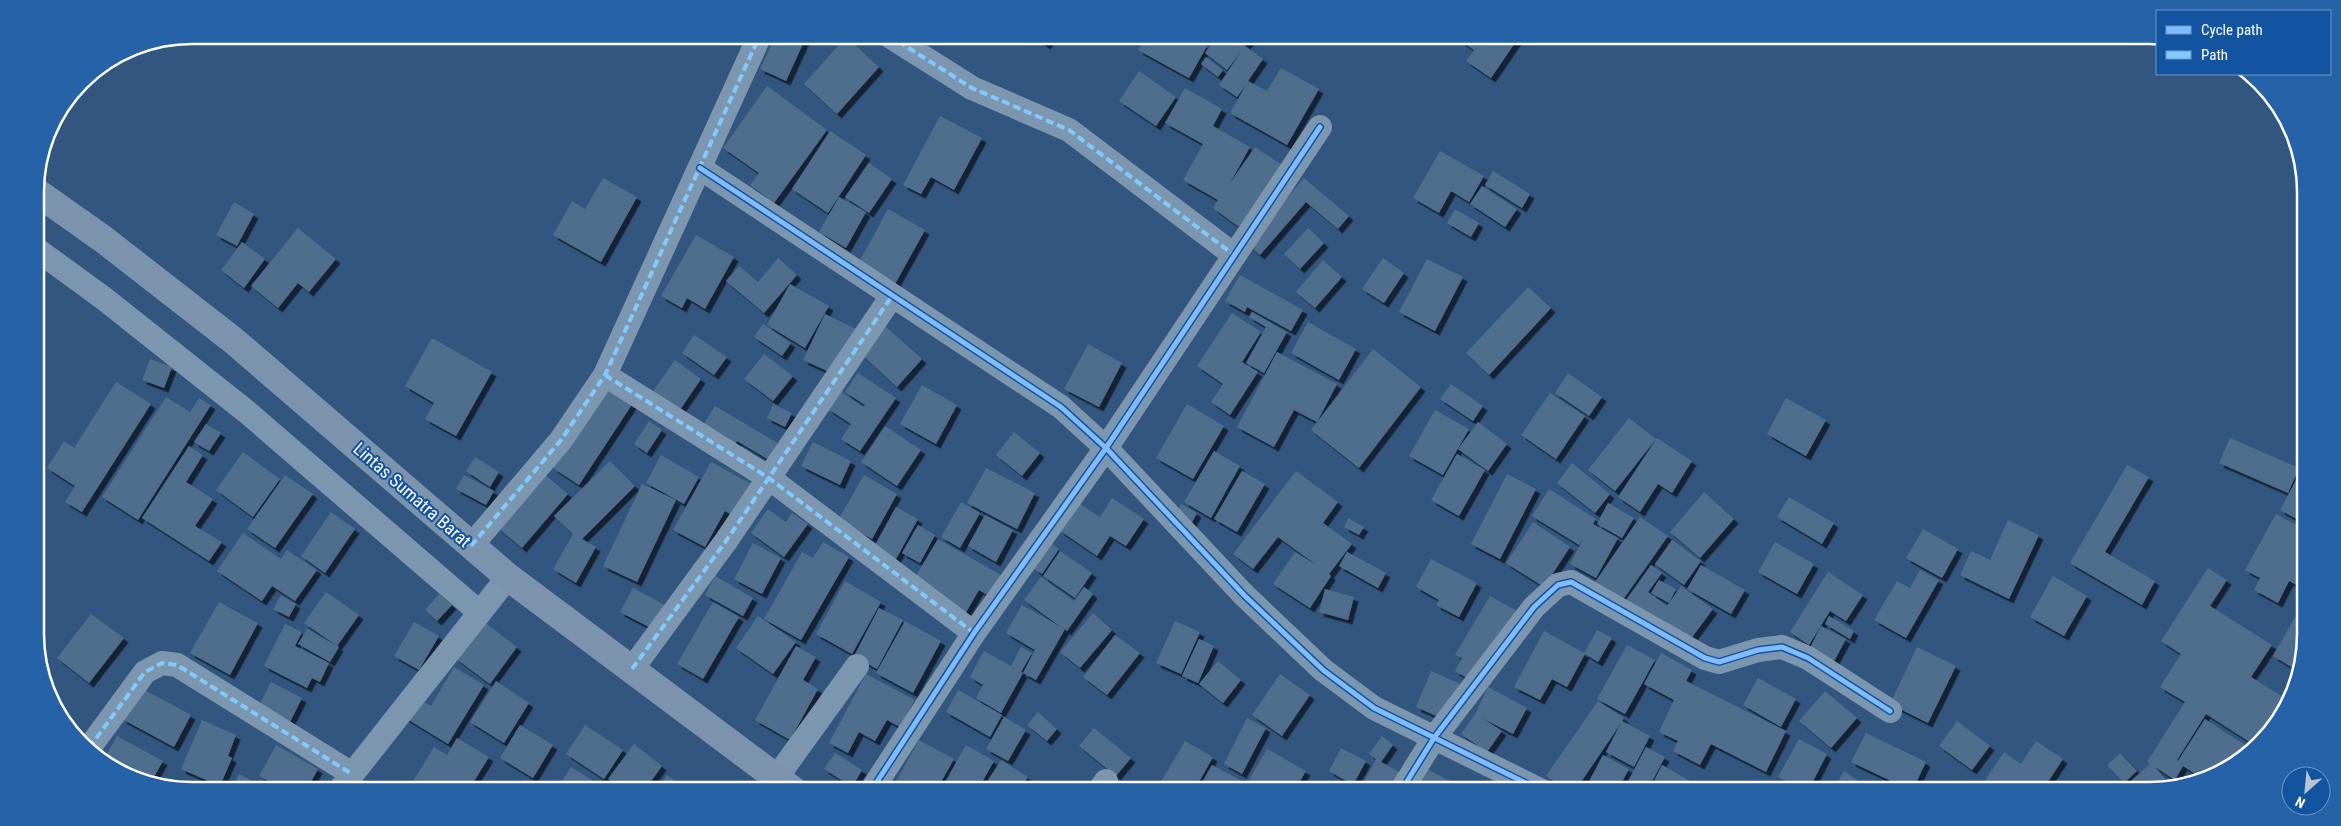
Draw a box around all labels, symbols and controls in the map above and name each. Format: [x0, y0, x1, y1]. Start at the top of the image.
legend [2156, 10, 2331, 75]
text: Cycle path [2201, 21, 2263, 39]
text: Path [2201, 46, 2228, 64]
street label: Lintas Sumatra Barat [349, 438, 475, 551]
north arrow [2281, 766, 2331, 816]
text: N [2293, 794, 2308, 812]

